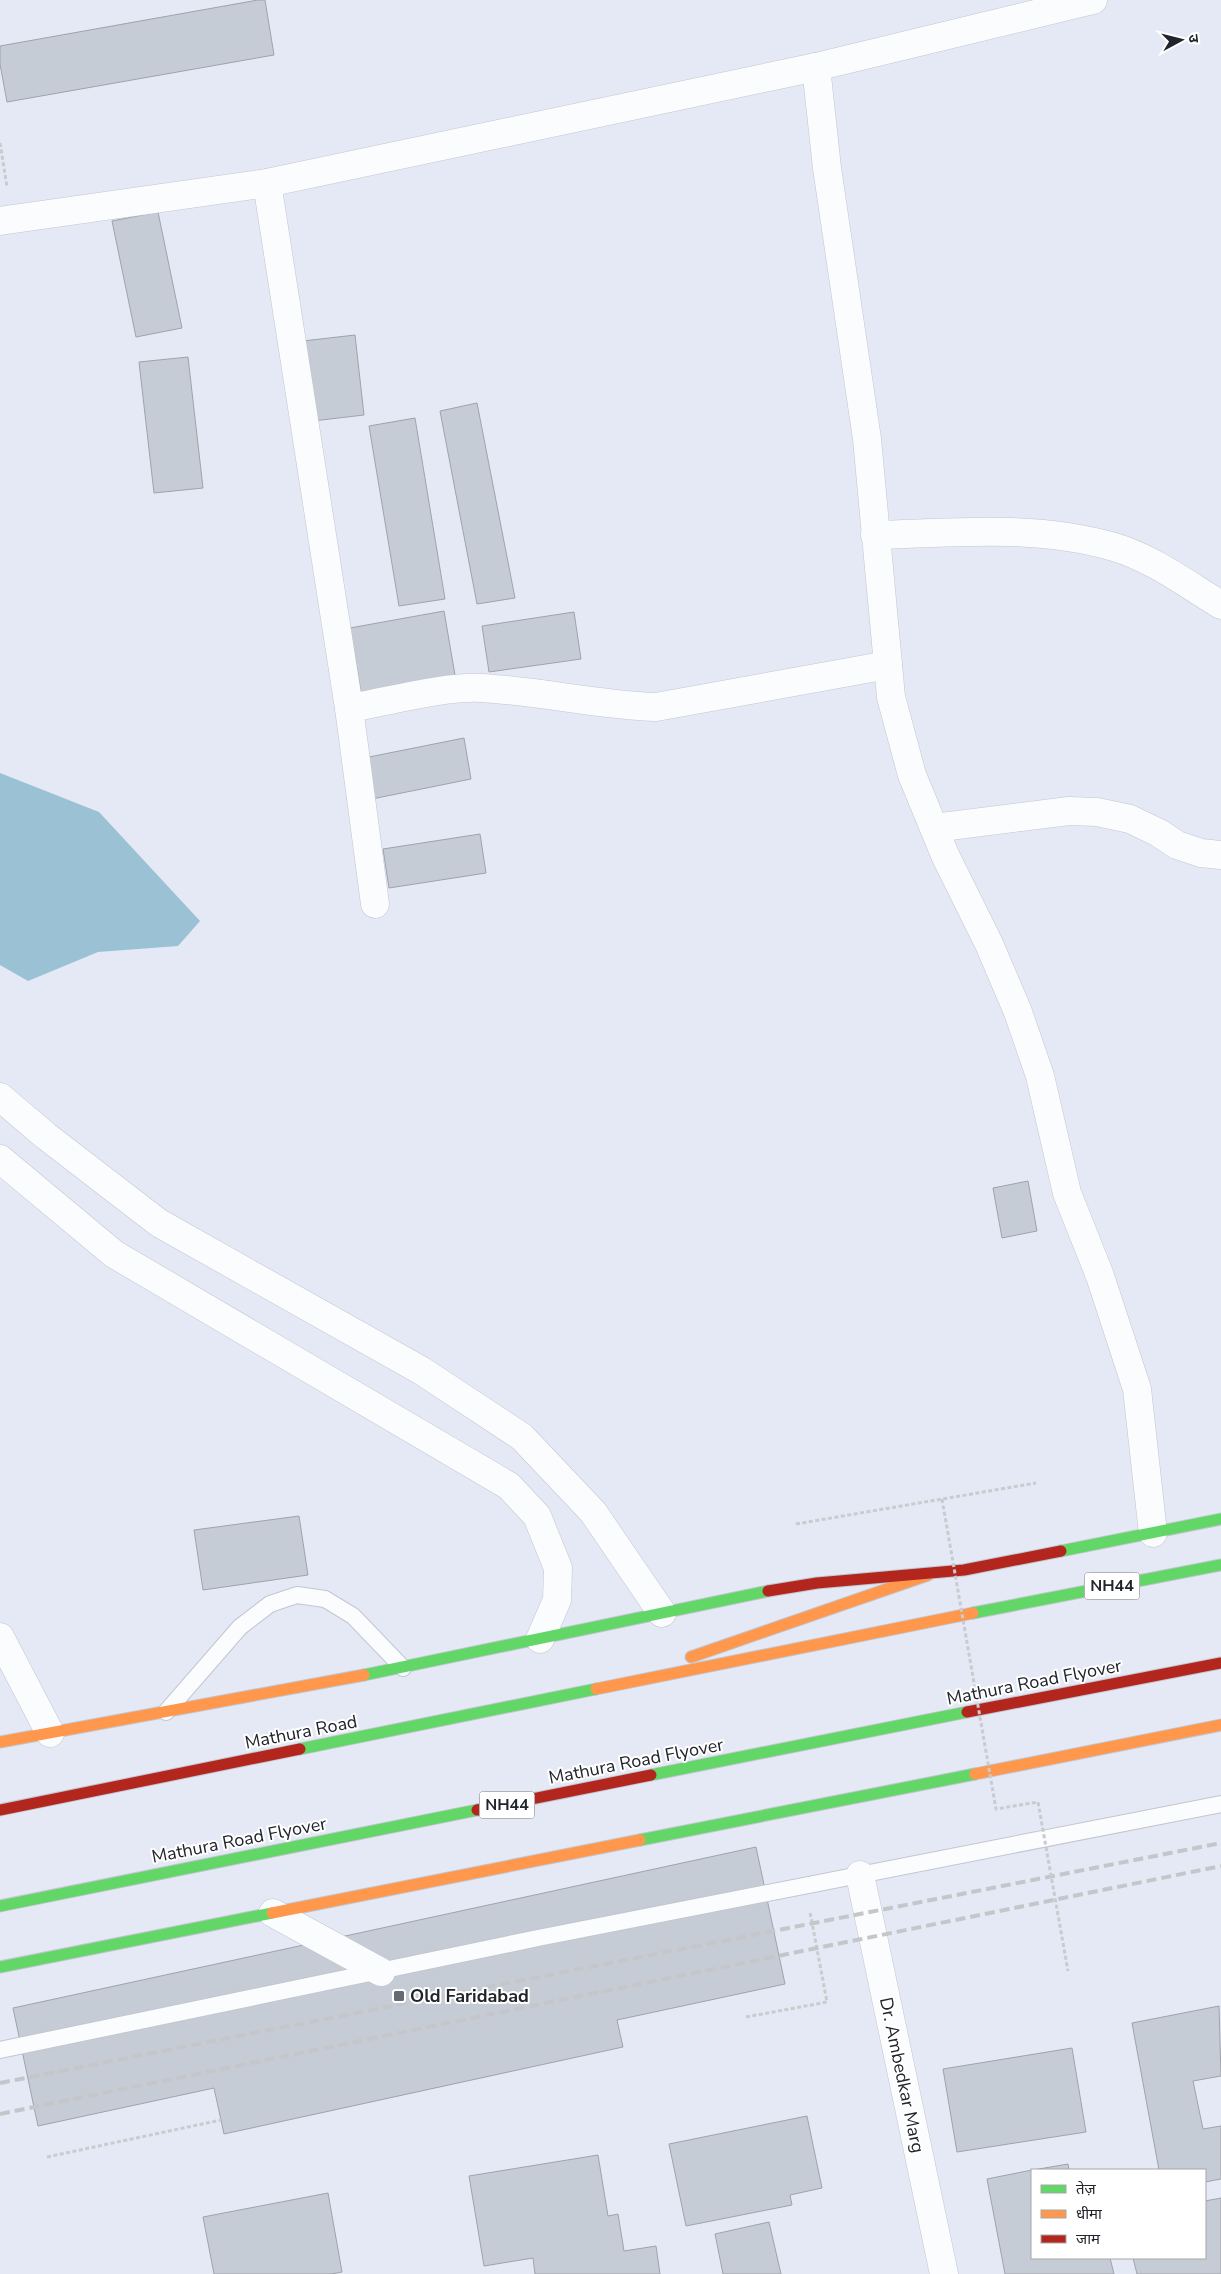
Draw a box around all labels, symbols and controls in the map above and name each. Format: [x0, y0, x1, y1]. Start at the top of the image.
north arrow [1156, 15, 1206, 65]
text: उ [1183, 33, 1203, 44]
road number: NH44 [1084, 1572, 1140, 1600]
street label: Mathura Road Flyover [944, 1653, 1124, 1711]
street label: Mathura Road [243, 1709, 359, 1755]
street label: Mathura Road Flyover [546, 1732, 726, 1790]
road number: NH44 [480, 1792, 534, 1818]
street label: Mathura Road Flyover [149, 1811, 329, 1869]
place label: Old Faridabad [410, 1984, 529, 2008]
marker: Old Faridabad [392, 1989, 406, 2003]
street label: Dr. Ambedkar Marg [874, 1995, 930, 2155]
legend [1031, 2169, 1206, 2259]
text: तेज़ [1076, 2179, 1097, 2199]
text: धीमा [1076, 2204, 1103, 2224]
text: जाम [1076, 2229, 1101, 2249]

